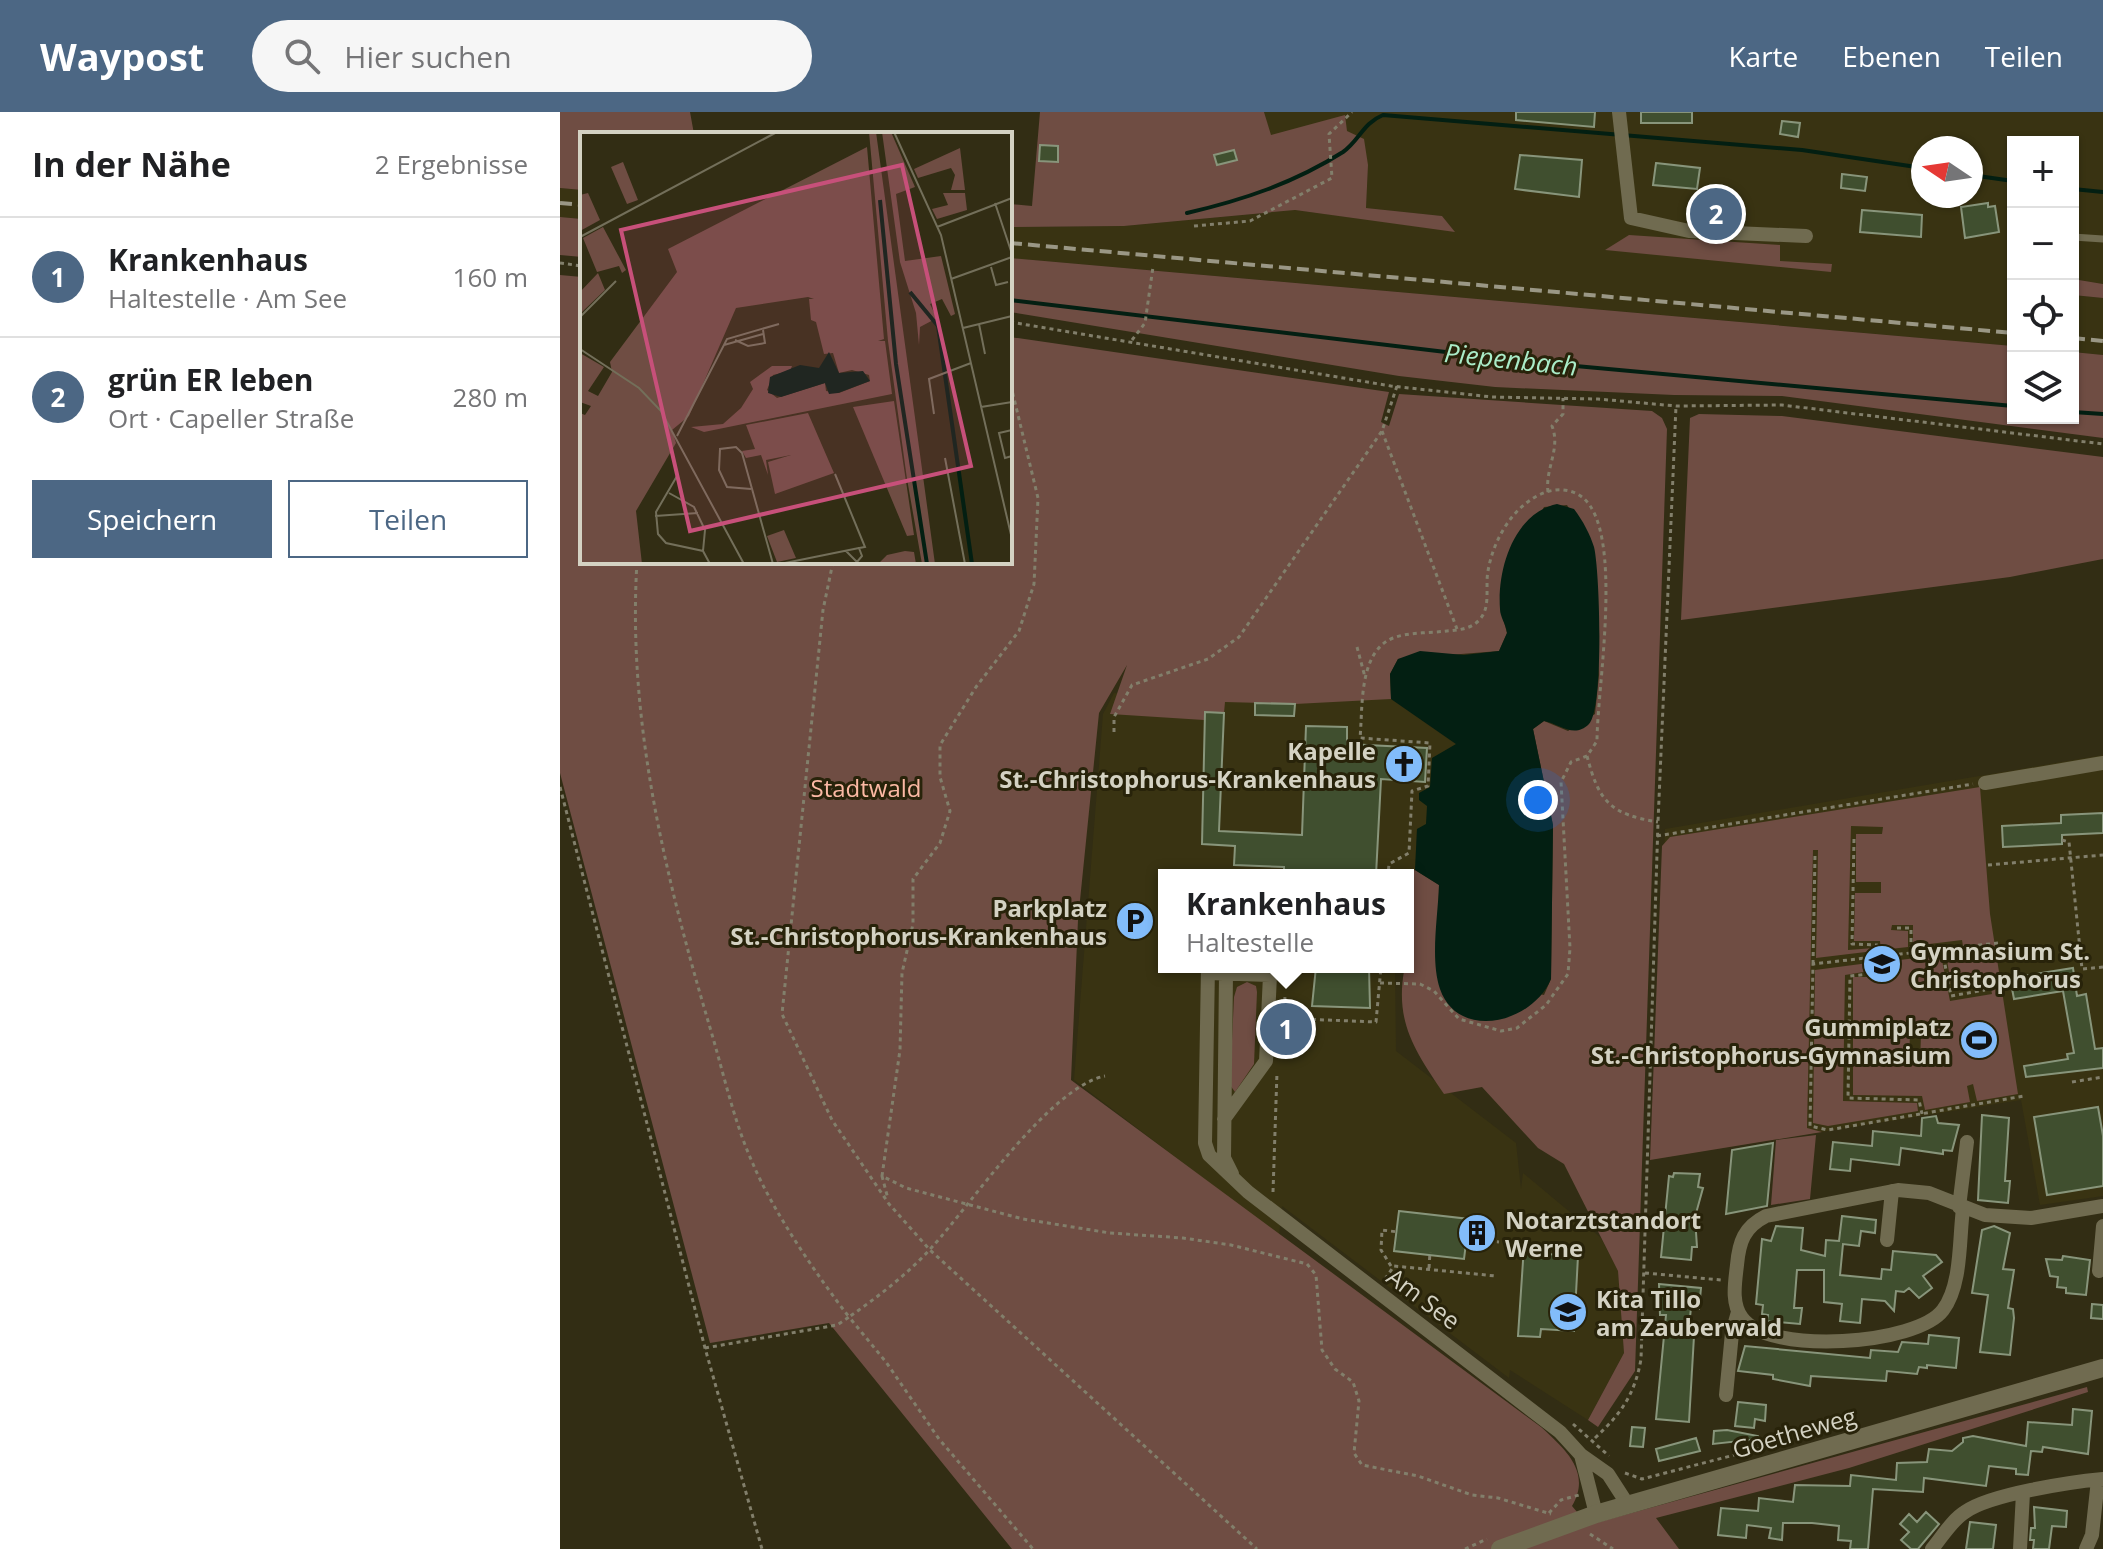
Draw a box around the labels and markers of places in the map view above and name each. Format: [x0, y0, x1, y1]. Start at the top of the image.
pin: 2 [1690, 184, 1742, 244]
place label: Kapelle St.-Christophorus-Krankenhaus [999, 734, 1376, 795]
church icon: Kapelle St.-Christophorus-Krankenhaus [1383, 743, 1425, 785]
place label: Parkplatz St.-Christophorus-Krankenhaus [730, 891, 1107, 952]
parking icon: Parkplatz St.-Christophorus-Krankenhaus [1114, 900, 1156, 942]
place label: Gymnasium St. Christophorus [1910, 934, 2090, 995]
school or university icon: Gymnasium St. Christophorus [1861, 943, 1903, 985]
pin: 1 [1260, 999, 1312, 1059]
place label: Gummiplatz St.-Christophorus-Gymnasium [1591, 1010, 1951, 1071]
sports icon: Gummiplatz St.-Christophorus-Gymnasium [1958, 1019, 2000, 1061]
place label: Notarztstandort Werne [1505, 1203, 1701, 1264]
building icon: Notarztstandort Werne [1456, 1212, 1498, 1254]
place label: Kita Tillo am Zauberwald [1596, 1282, 1782, 1343]
school or university icon: Kita Tillo am Zauberwald [1547, 1291, 1589, 1333]

